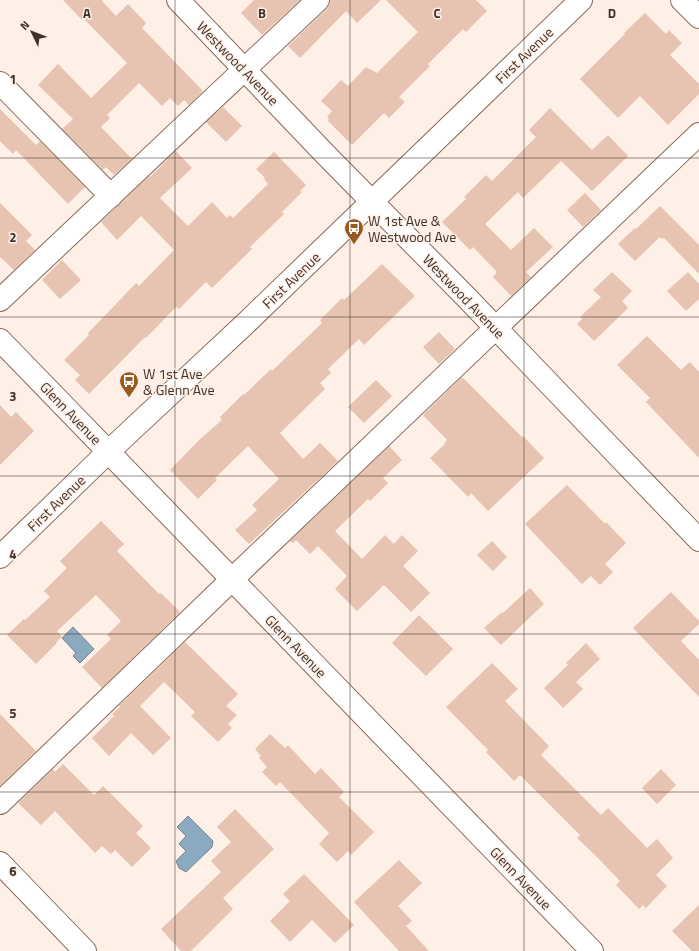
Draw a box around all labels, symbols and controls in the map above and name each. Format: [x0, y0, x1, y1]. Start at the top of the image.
text: A [83, 3, 91, 23]
text: B [258, 3, 266, 23]
text: C [433, 3, 441, 23]
text: D [608, 3, 616, 23]
north arrow [12, 12, 52, 52]
street label: Westwood Avenue [192, 16, 284, 110]
text: N [16, 17, 33, 33]
street label: First Avenue [490, 22, 558, 88]
text: 1 [9, 69, 17, 89]
place label: W 1st Ave & Westwood Ave [368, 210, 456, 247]
bus stop icon: W 1st Ave & Westwood Ave [343, 217, 365, 245]
text: 2 [9, 227, 17, 247]
street label: First Avenue [257, 247, 325, 313]
street label: Westwood Avenue [418, 249, 510, 343]
place label: W 1st Ave & Glenn Ave [143, 363, 215, 400]
bus stop icon: W 1st Ave & Glenn Ave [118, 370, 140, 398]
street label: Glenn Avenue [35, 377, 107, 449]
text: 3 [9, 386, 17, 406]
street label: First Avenue [22, 470, 90, 536]
text: 4 [9, 544, 17, 564]
street label: Glenn Avenue [260, 610, 332, 682]
text: 5 [9, 703, 17, 723]
street label: Glenn Avenue [485, 842, 557, 914]
text: 6 [9, 861, 17, 881]

